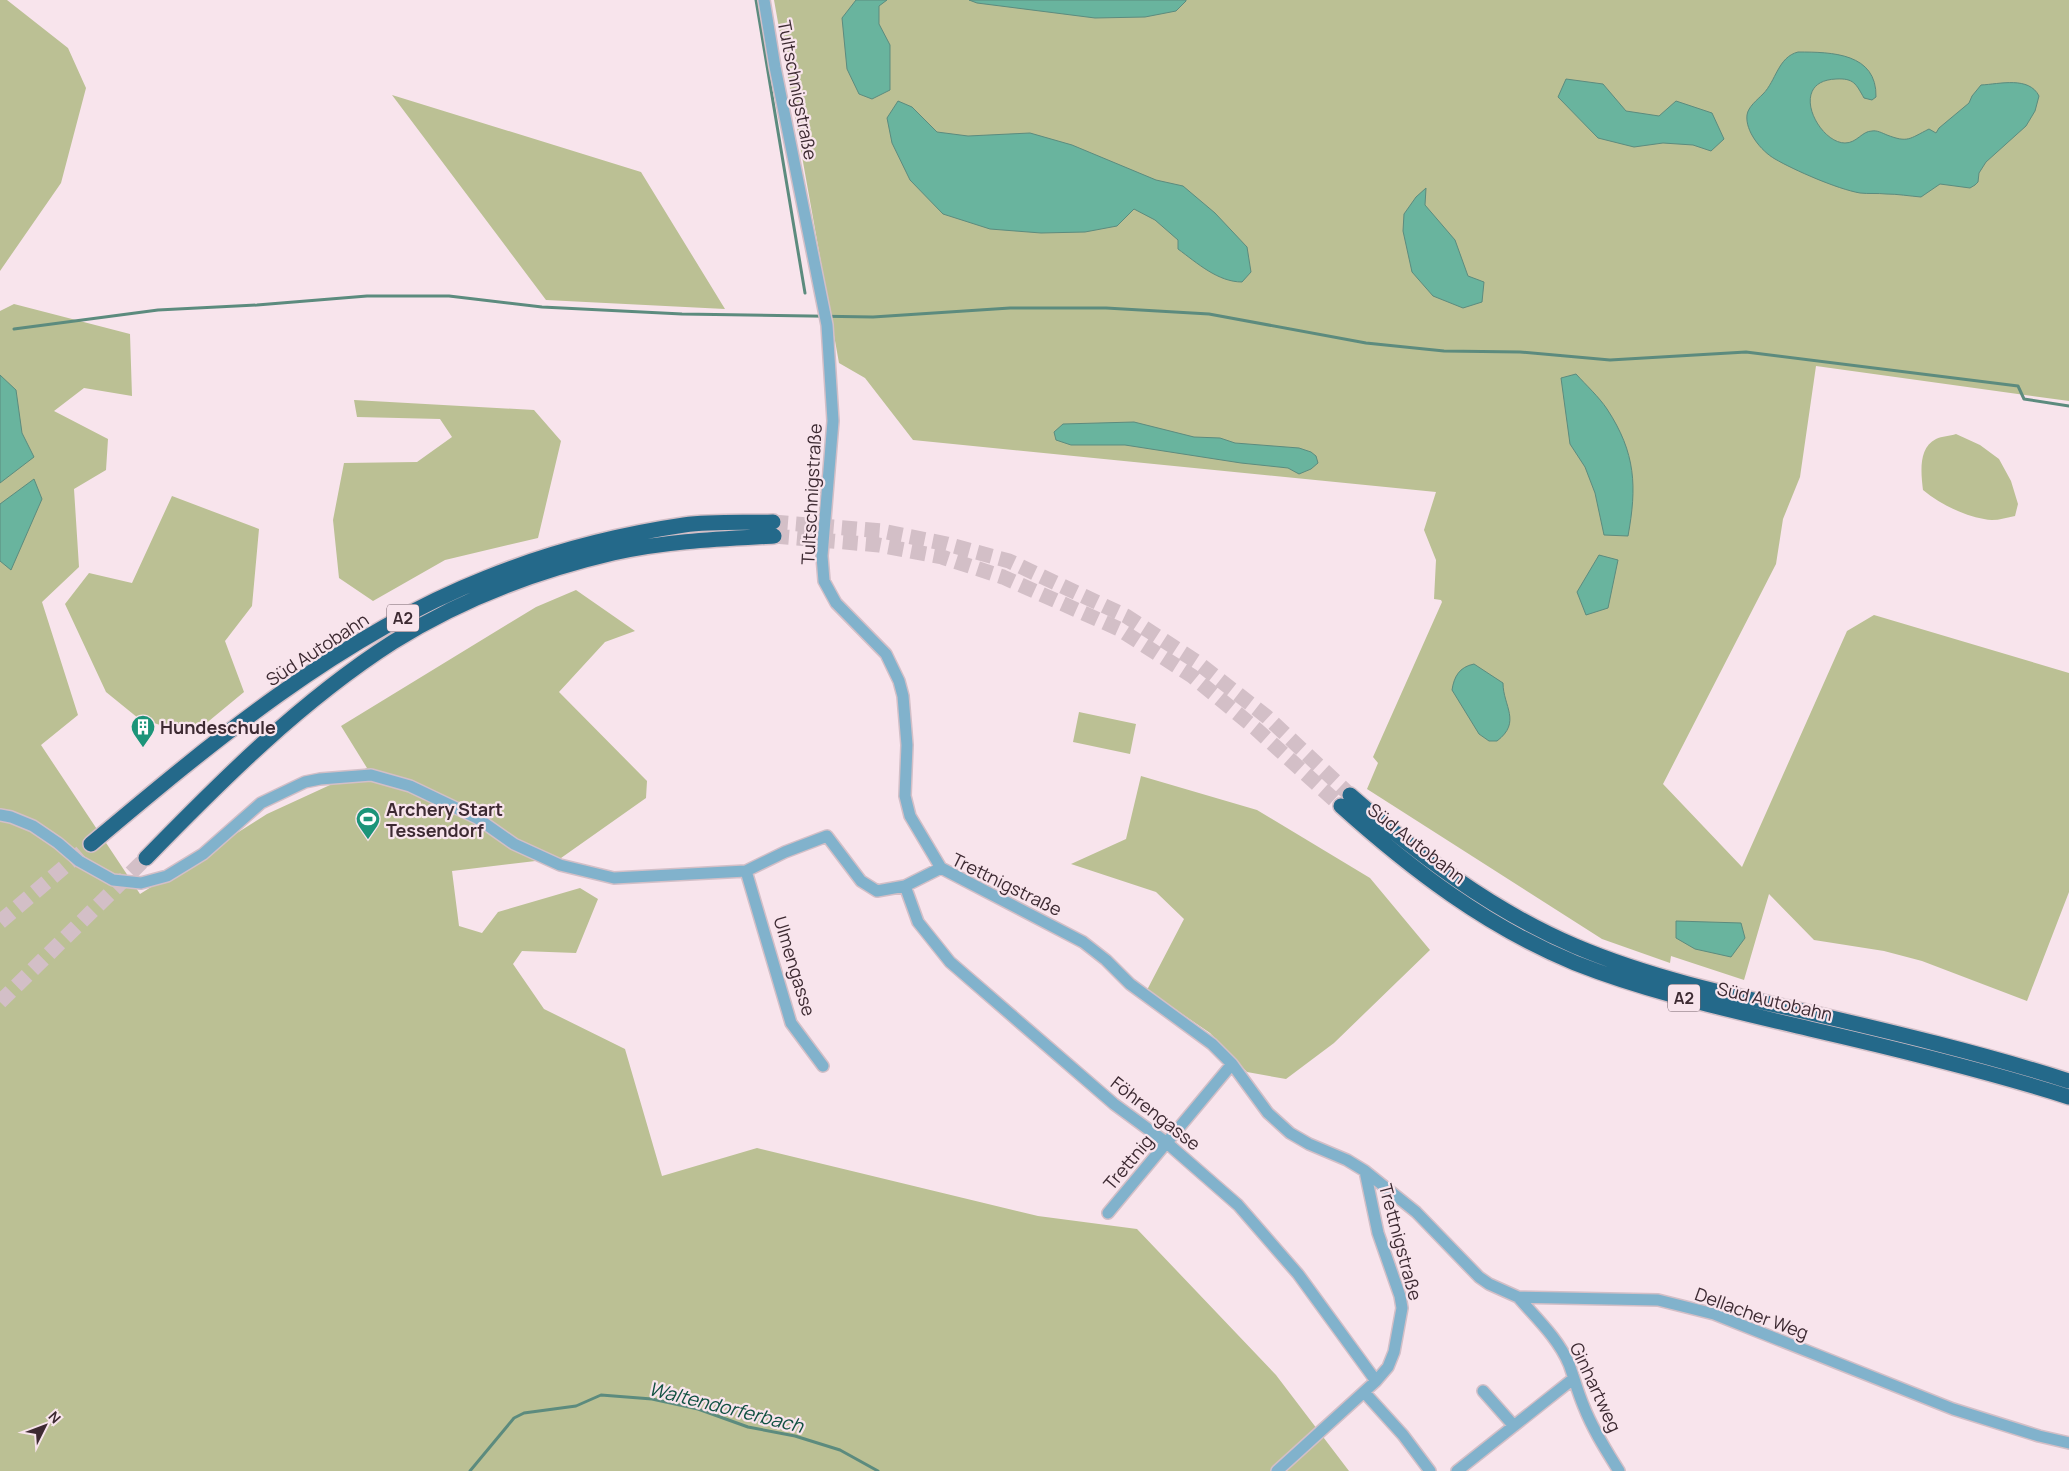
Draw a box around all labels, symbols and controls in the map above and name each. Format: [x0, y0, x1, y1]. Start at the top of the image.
street label: Tultschnigstraße [773, 18, 823, 162]
street label: Tultschnigstraße [795, 423, 827, 565]
road number: A2 [387, 604, 419, 632]
street label: Süd Autobahn [261, 607, 373, 691]
building icon: Hundeschule [130, 714, 156, 748]
place label: Hundeschule [160, 715, 276, 739]
place label: Archery Start Tessendorf [386, 797, 503, 842]
street label: Süd Autobahn [1363, 797, 1471, 889]
sports icon: Archery Start Tessendorf [355, 806, 381, 840]
street label: Trettnigstraße [948, 847, 1066, 921]
street label: Ulmengasse [768, 913, 822, 1019]
street label: Süd Autobahn [1715, 976, 1835, 1026]
road number: A2 [1668, 984, 1700, 1011]
street label: Föhrengasse [1106, 1070, 1206, 1156]
street label: Trettnig [1098, 1129, 1158, 1195]
street label: Trettnigstraße [1374, 1181, 1428, 1303]
street label: Dellacher Weg [1692, 1281, 1812, 1345]
street label: Ginhartweg [1565, 1338, 1627, 1436]
water label: Waltendorferbach [646, 1375, 807, 1439]
north arrow [20, 1401, 70, 1451]
text: N [45, 1407, 65, 1427]

